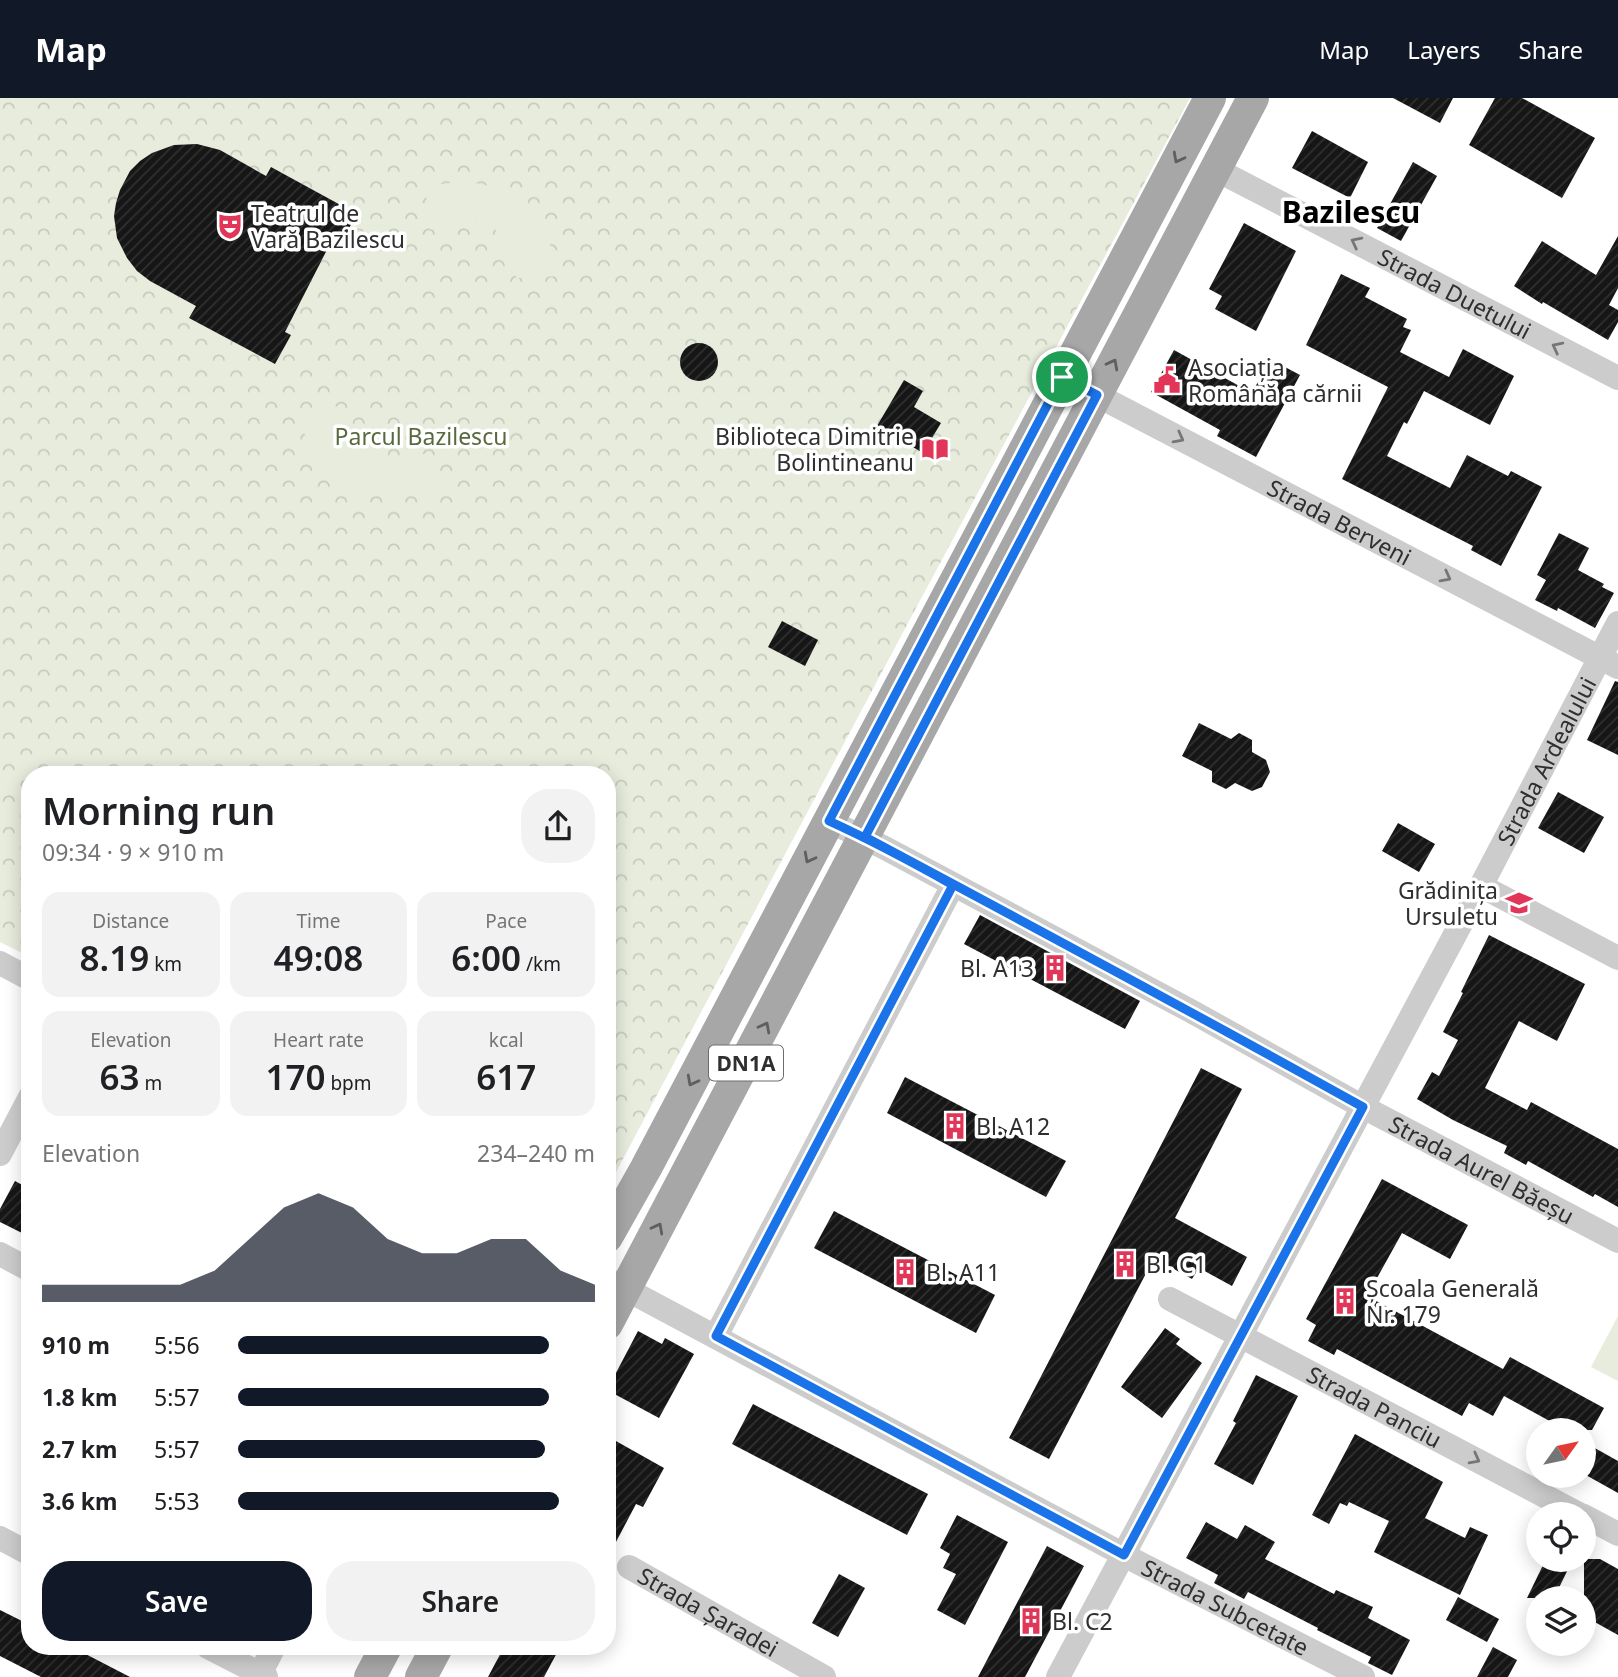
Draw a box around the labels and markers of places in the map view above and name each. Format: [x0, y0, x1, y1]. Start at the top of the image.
place label: Teatrul de Vară Bazilescu [251, 197, 405, 255]
theatre icon: Teatrul de Vară Bazilescu [215, 211, 245, 241]
pin [1032, 347, 1092, 407]
place label: Asociația Română a cărnii [1188, 351, 1362, 409]
public building icon: Asociația Română a cărnii [1152, 365, 1182, 395]
place label: Biblioteca Dimitrie Bolintineanu [715, 420, 914, 478]
library icon: Biblioteca Dimitrie Bolintineanu [920, 434, 950, 464]
place label: Grădinița Ursuletu [1398, 874, 1498, 932]
school or university icon: Grădinița Ursuletu [1504, 888, 1534, 918]
place label: Bl. A13 [960, 952, 1034, 984]
building icon: Bl. A13 [1040, 953, 1070, 983]
place label: Bl. A12 [976, 1110, 1050, 1142]
building icon: Bl. A12 [940, 1111, 970, 1141]
place label: Bl. C1 [1146, 1248, 1207, 1280]
building icon: Bl. C1 [1110, 1249, 1140, 1279]
place label: Bl. A11 [926, 1256, 1000, 1288]
building icon: Bl. A11 [890, 1257, 920, 1287]
place label: Școala Generală Nr. 179 [1366, 1272, 1539, 1330]
building icon: Școala Generală Nr. 179 [1330, 1286, 1360, 1316]
place label: Bl. C2 [1052, 1605, 1113, 1637]
building icon: Bl. C2 [1016, 1606, 1046, 1636]

